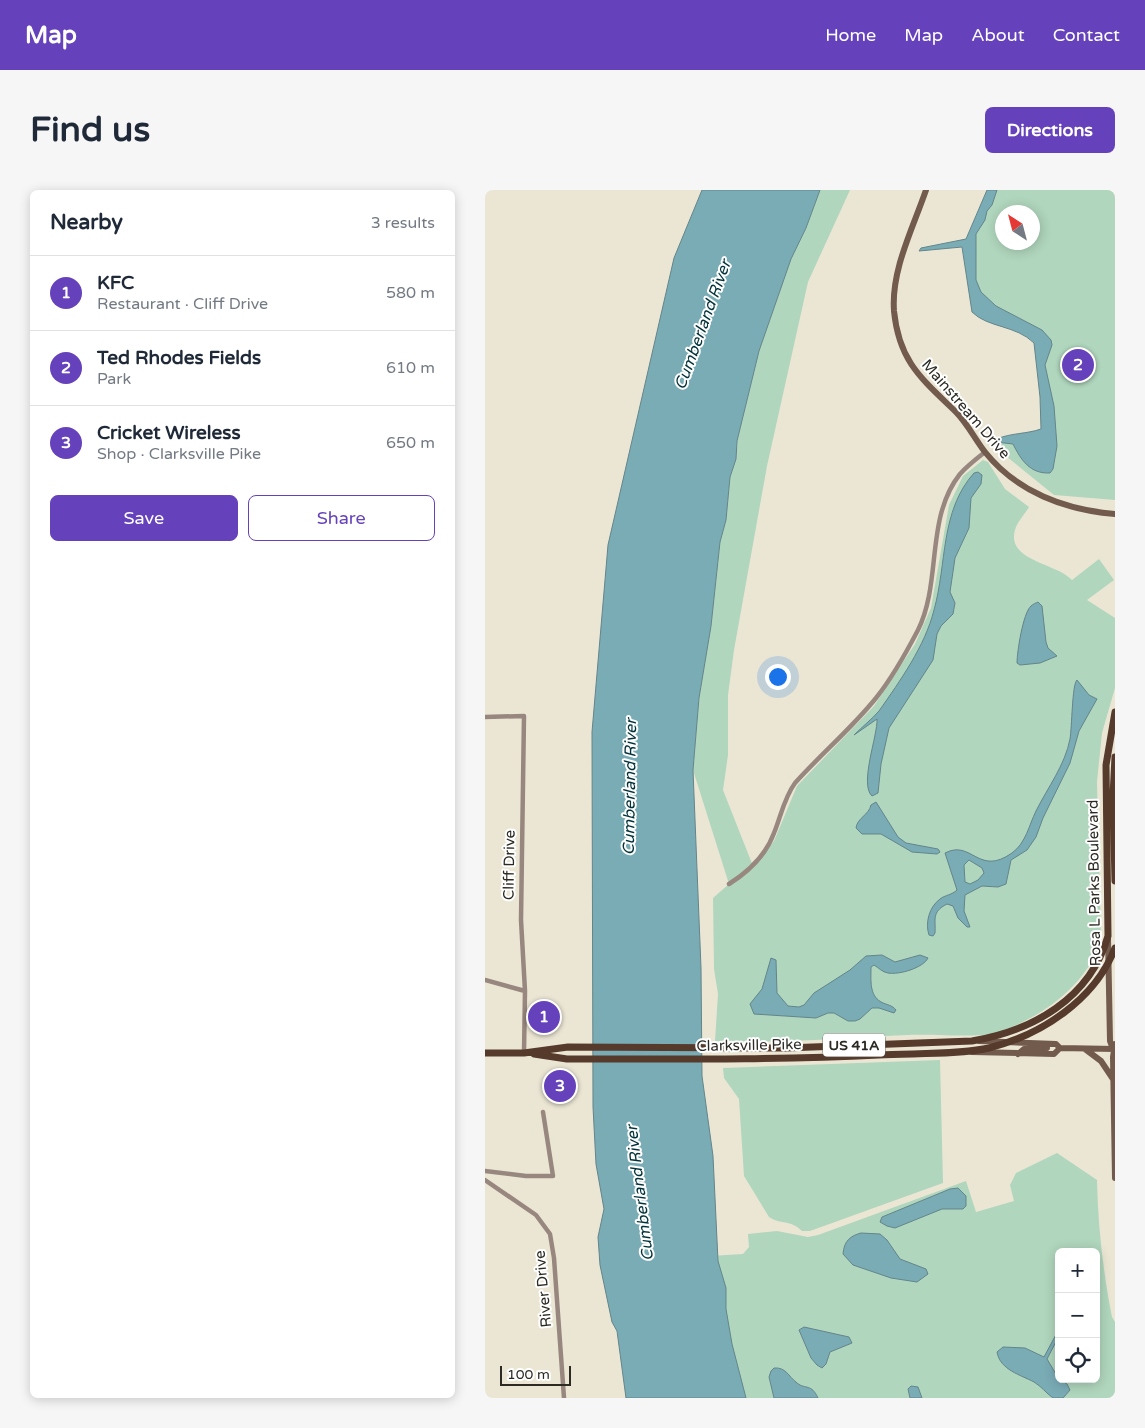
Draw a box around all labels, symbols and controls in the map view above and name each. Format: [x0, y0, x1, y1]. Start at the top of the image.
text: Map [25, 21, 77, 50]
text: Home [825, 24, 876, 46]
text: Map [904, 24, 943, 46]
text: About [971, 24, 1025, 46]
text: Contact [1053, 24, 1120, 46]
button: Directions [985, 107, 1115, 153]
text: Find us [30, 109, 150, 151]
north arrow [995, 205, 1040, 250]
text: Nearby [50, 210, 123, 235]
text: 3 results [371, 213, 435, 233]
water label: Cumberland River [670, 256, 736, 393]
text: KFC [97, 272, 134, 294]
text: 1 [61, 283, 71, 303]
text: 580 m [386, 283, 435, 303]
text: Restaurant · Cliff Drive [97, 294, 268, 314]
pin: 2 [1062, 346, 1094, 384]
text: Ted Rhodes Fields [97, 347, 261, 369]
street label: Mainstream Drive [918, 356, 1014, 462]
text: 2 [61, 358, 71, 378]
text: 610 m [386, 358, 435, 378]
text: Park [97, 369, 131, 389]
text: Cricket Wireless [97, 422, 241, 444]
text: 3 [61, 433, 71, 453]
text: 650 m [386, 433, 435, 453]
text: Shop · Clarksville Pike [97, 444, 261, 464]
button: Save [50, 495, 238, 541]
button: Share [248, 495, 435, 541]
your location [765, 664, 791, 690]
water label: Cumberland River [619, 717, 641, 855]
street label: Rosa L Parks Boulevard [1084, 799, 1104, 967]
street label: Cliff Drive [499, 830, 519, 900]
pin: 1 [528, 998, 560, 1036]
road number: US 41A [823, 1034, 885, 1056]
street label: Clarksville Pike [696, 1035, 802, 1055]
pin: 3 [544, 1067, 576, 1105]
water label: Cumberland River [622, 1122, 658, 1262]
map controls [1055, 1248, 1100, 1383]
button: + [1055, 1248, 1100, 1293]
street label: River Drive [531, 1250, 555, 1328]
button: − [1055, 1293, 1100, 1338]
button: locate [1055, 1338, 1100, 1383]
scale bar [500, 1363, 571, 1386]
text: 100 m [507, 1366, 550, 1383]

